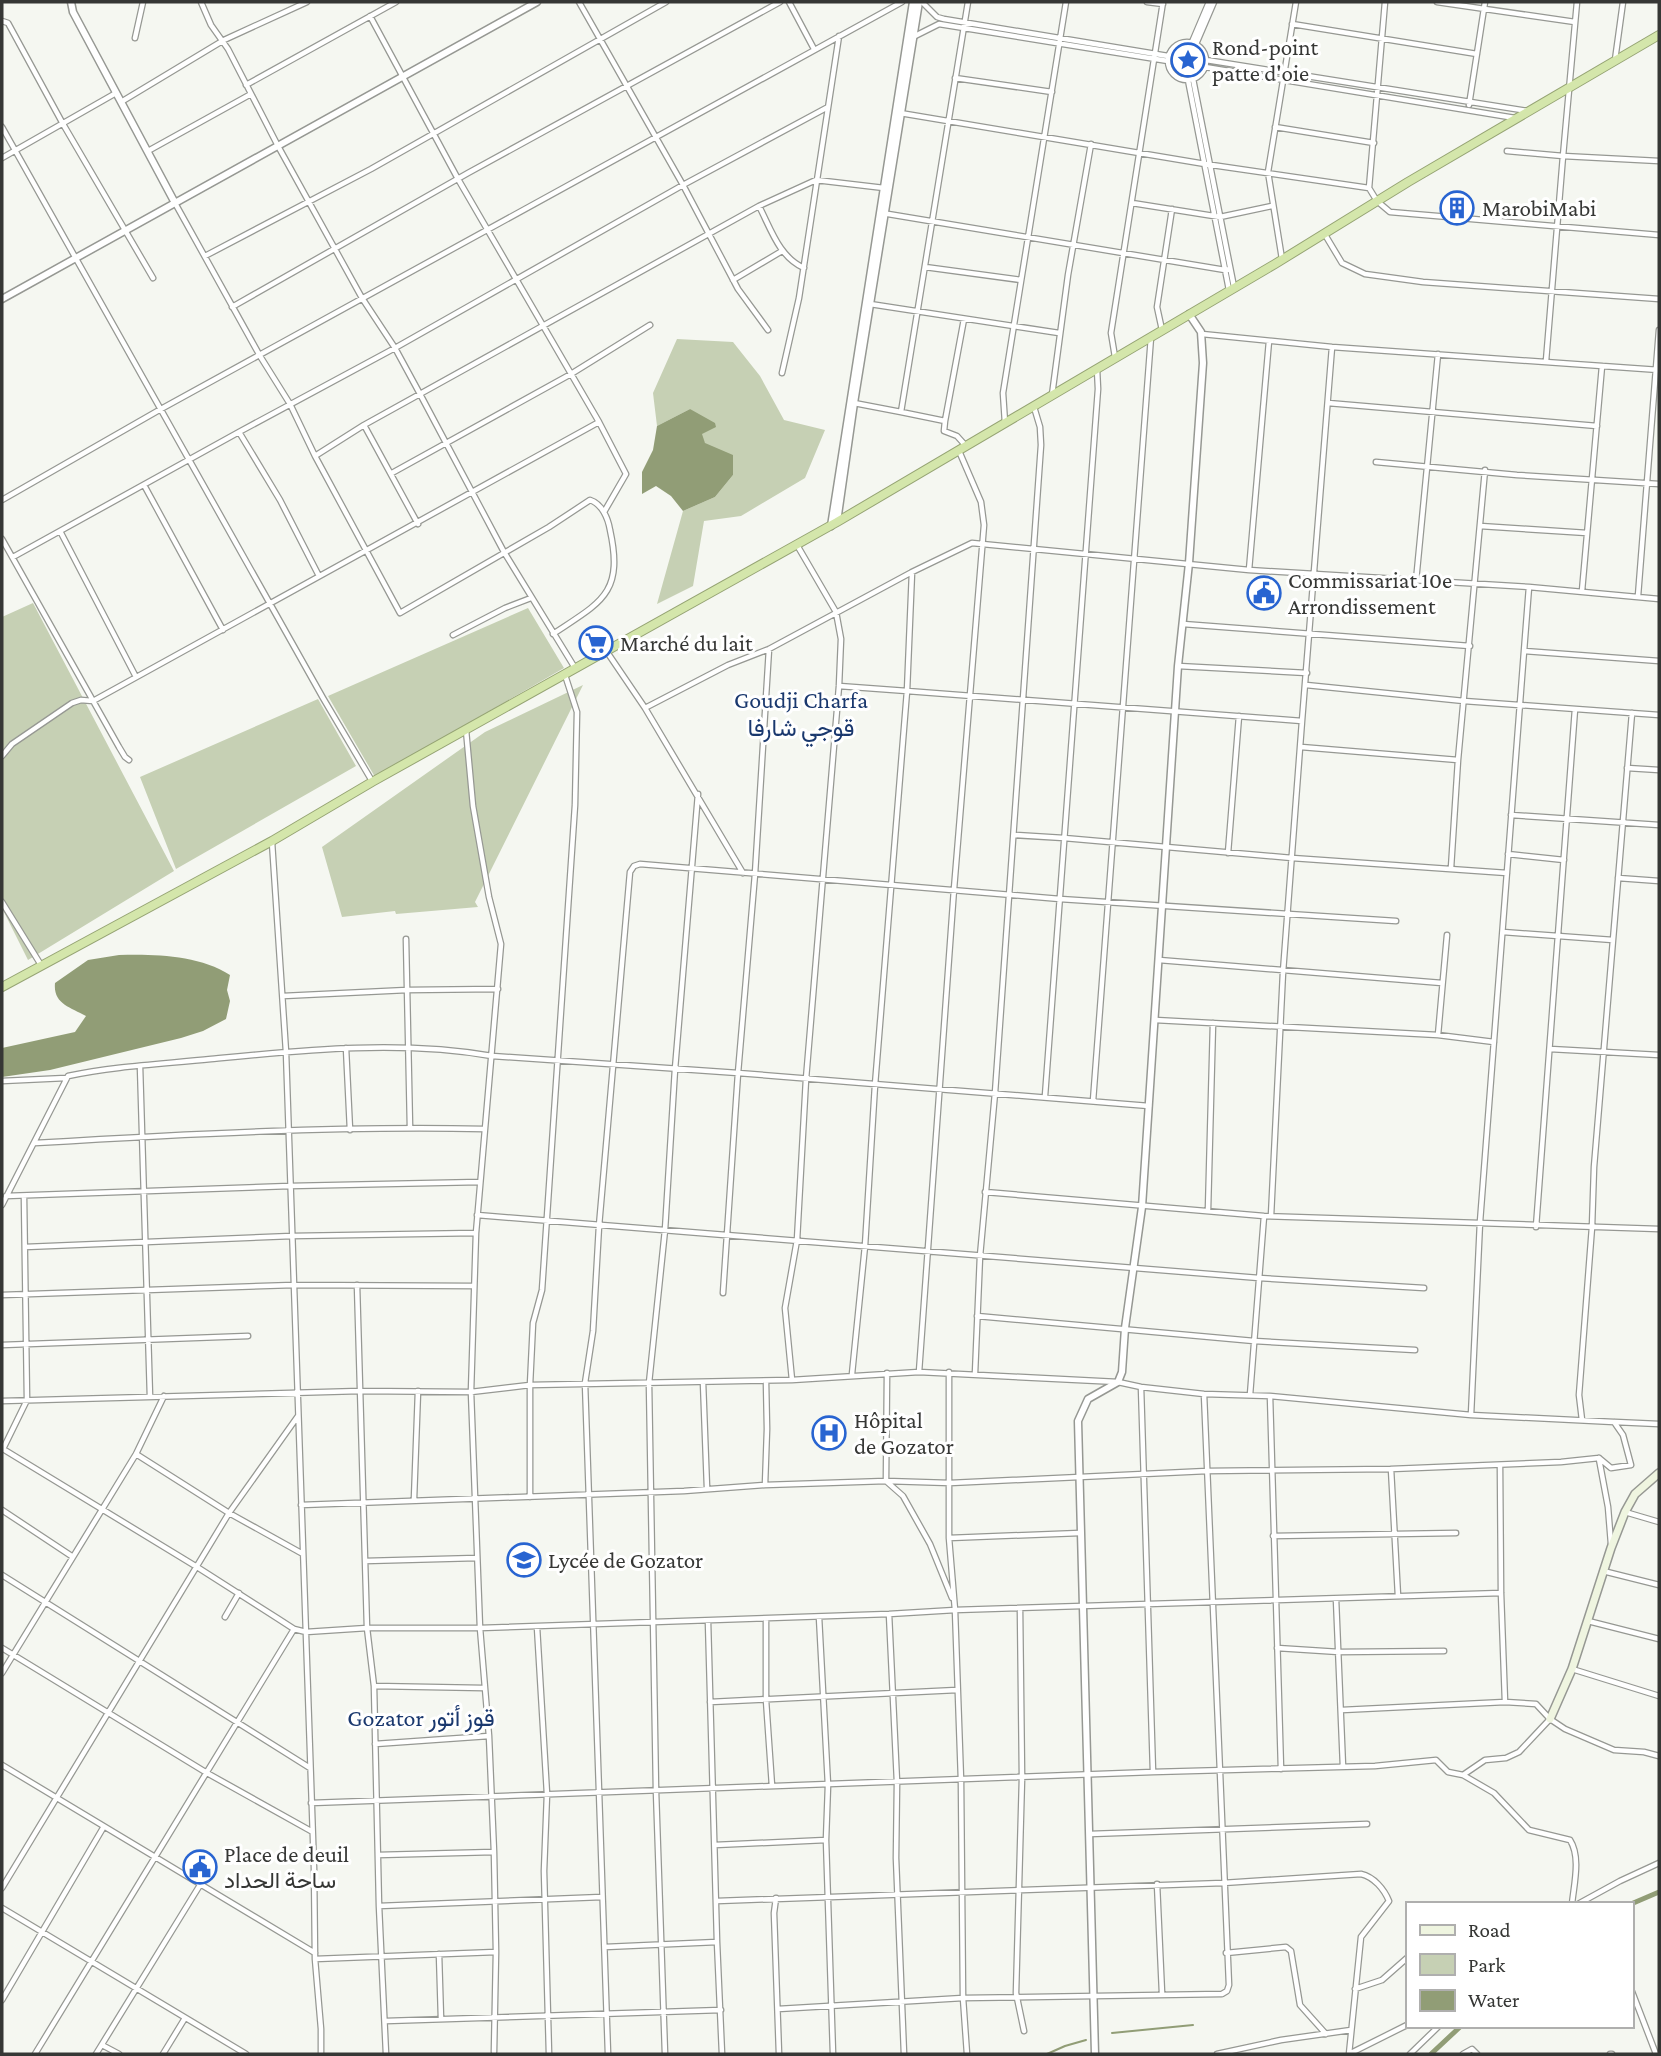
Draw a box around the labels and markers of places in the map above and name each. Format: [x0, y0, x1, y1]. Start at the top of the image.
place label: Rond-point patte d'oie [1212, 34, 1319, 86]
place icon: Rond-point patte d'oie [1169, 41, 1207, 79]
building icon: MarobiMabi [1438, 189, 1476, 227]
place label: MarobiMabi [1482, 195, 1596, 221]
place label: Commissariat 10e Arrondissement [1288, 567, 1452, 619]
public building icon: Commissariat 10e Arrondissement [1245, 574, 1283, 612]
supermarket icon: Marché du lait [577, 624, 615, 662]
place label: Marché du lait [620, 630, 753, 656]
place label: Hôpital de Gozator [854, 1407, 954, 1459]
hospital icon: Hôpital de Gozator [810, 1414, 848, 1452]
school or university icon: Lycée de Gozator [505, 1541, 543, 1579]
place label: Lycée de Gozator [548, 1547, 703, 1573]
place label: Place de deuil ساحة الحداد [224, 1841, 349, 1893]
public building icon: Place de deuil ساحة الحداد [181, 1848, 219, 1886]

